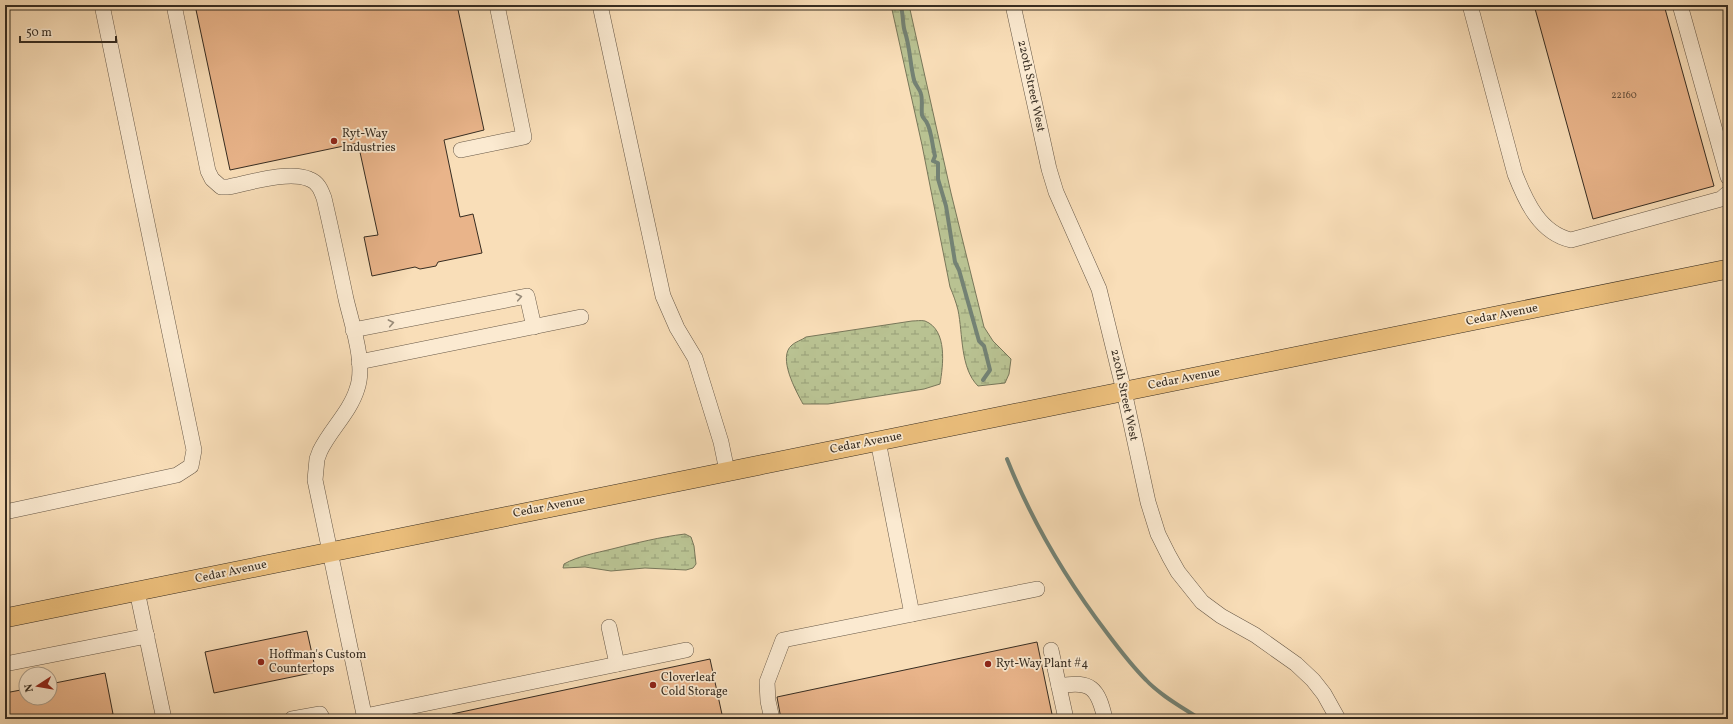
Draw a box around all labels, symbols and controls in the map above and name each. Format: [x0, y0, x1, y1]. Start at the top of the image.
scale bar [20, 18, 116, 44]
text: 50 m [26, 25, 52, 41]
street label: 220th Street West [1013, 39, 1049, 133]
house number: 22160 [1611, 88, 1637, 102]
place label: Ryt-Way Industries [342, 126, 396, 156]
marker: Ryt-Way Industries [329, 136, 339, 146]
one-way arrow [516, 294, 522, 302]
street label: Cedar Avenue [1465, 300, 1540, 330]
one-way arrow [388, 319, 394, 327]
street label: 220th Street West [1106, 348, 1142, 442]
street label: Cedar Avenue [1147, 364, 1222, 394]
street label: Cedar Avenue [829, 428, 904, 458]
street label: Cedar Avenue [512, 492, 587, 522]
street label: Cedar Avenue [194, 557, 269, 587]
place label: Hoffman's Custom Countertops [269, 647, 367, 677]
place label: Ryt-Way Plant #4 [996, 656, 1088, 672]
marker: Hoffman's Custom Countertops [256, 657, 266, 667]
marker: Ryt-Way Plant #4 [983, 659, 993, 669]
north arrow [18, 666, 58, 706]
place label: Cloverleaf Cold Storage [661, 670, 728, 700]
marker: Cloverleaf Cold Storage [648, 680, 658, 690]
text: N [22, 682, 38, 693]

